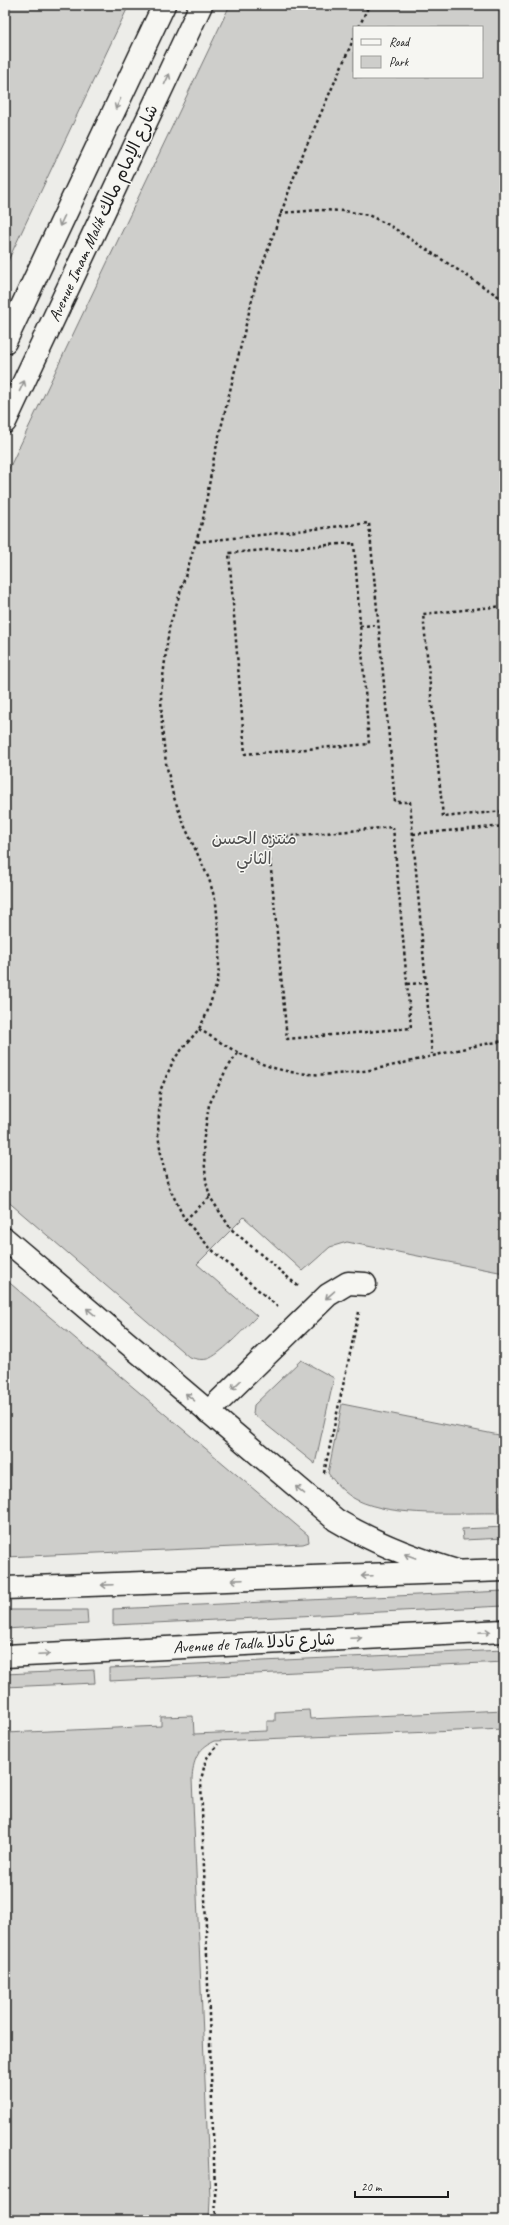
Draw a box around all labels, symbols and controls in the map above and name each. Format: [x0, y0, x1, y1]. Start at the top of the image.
legend [353, 26, 483, 78]
text: Road [389, 34, 411, 50]
text: Park [389, 54, 410, 70]
one-way arrow [164, 73, 171, 85]
one-way arrow [114, 97, 121, 109]
street label: Avenue Imam Malik شارع الإمام مالك [43, 101, 164, 326]
one-way arrow [58, 215, 65, 227]
one-way arrow [19, 381, 26, 393]
park label: منتزه الحسن الثاني [211, 828, 297, 873]
one-way arrow [324, 1290, 335, 1299]
one-way arrow [86, 1308, 96, 1317]
one-way arrow [231, 1380, 241, 1389]
one-way arrow [184, 1392, 195, 1401]
one-way arrow [294, 1485, 305, 1494]
one-way arrow [404, 1552, 416, 1560]
one-way arrow [361, 1572, 374, 1579]
one-way arrow [231, 1577, 244, 1584]
one-way arrow [101, 1582, 114, 1589]
street label: Avenue de Tadla شارع تادلا [173, 1628, 335, 1659]
one-way arrow [478, 1628, 491, 1635]
one-way arrow [349, 1635, 362, 1642]
one-way arrow [37, 1651, 50, 1658]
scale bar [355, 2173, 448, 2199]
text: 20 m [361, 2179, 383, 2195]

